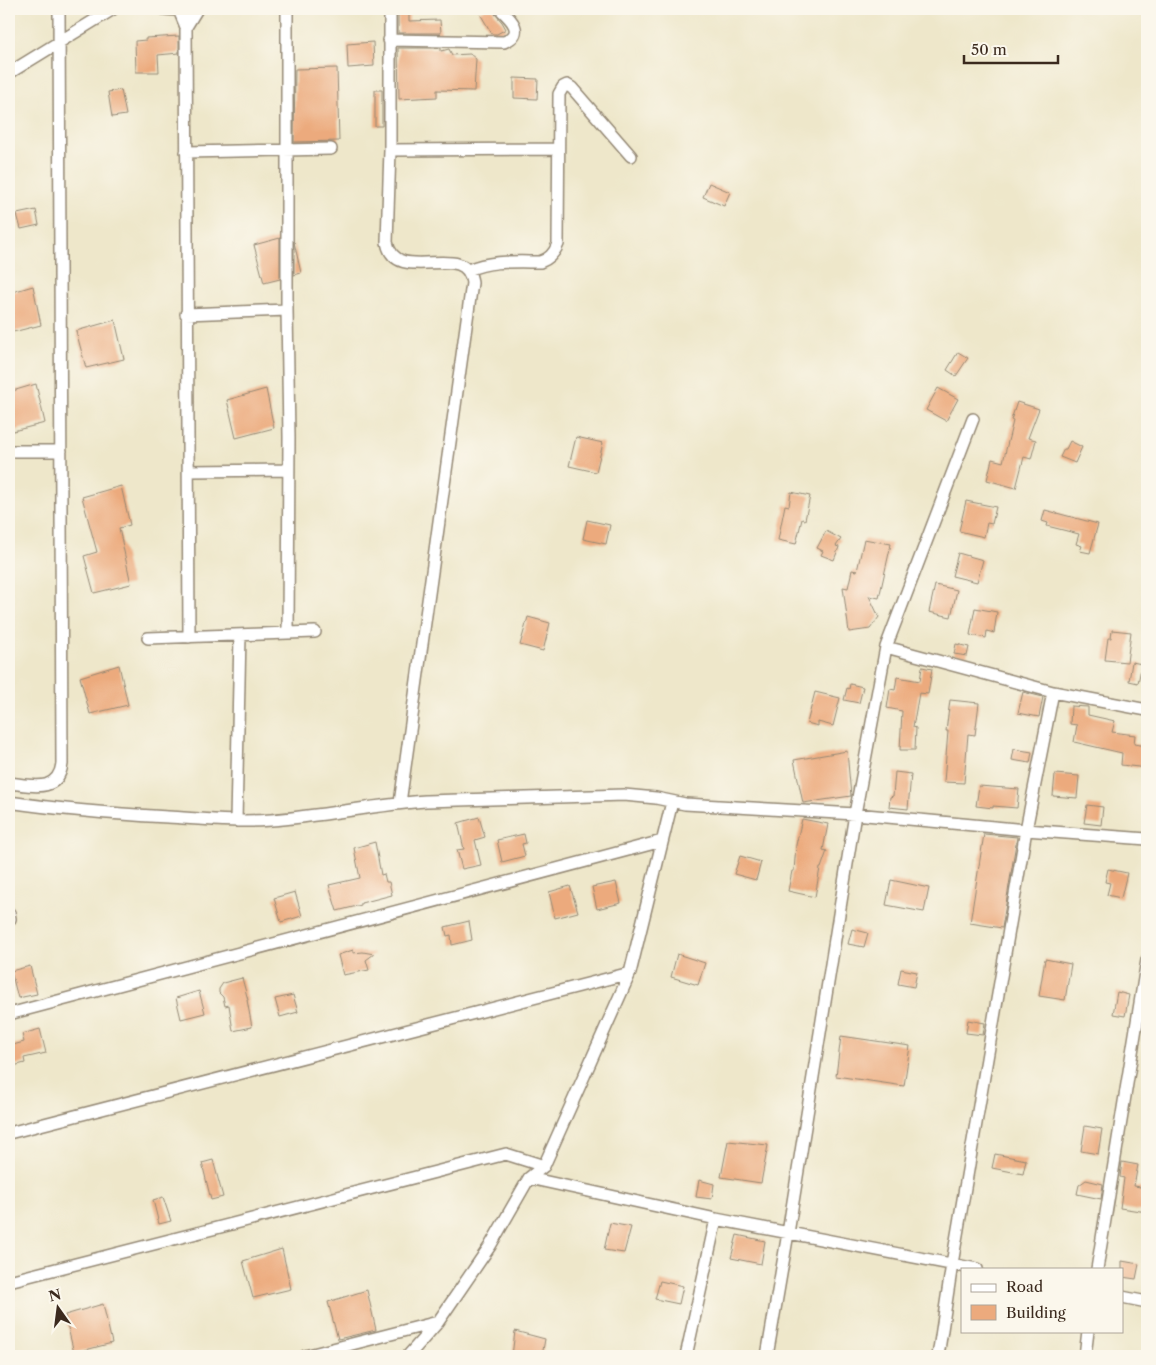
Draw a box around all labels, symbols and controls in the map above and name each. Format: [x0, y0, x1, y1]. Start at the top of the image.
scale bar [964, 32, 1057, 64]
text: 50 m [971, 40, 1007, 59]
legend [961, 1268, 1124, 1332]
text: Road [1006, 1277, 1043, 1296]
north arrow [32, 1282, 82, 1332]
text: N [47, 1285, 63, 1306]
text: Building [1006, 1303, 1066, 1322]

